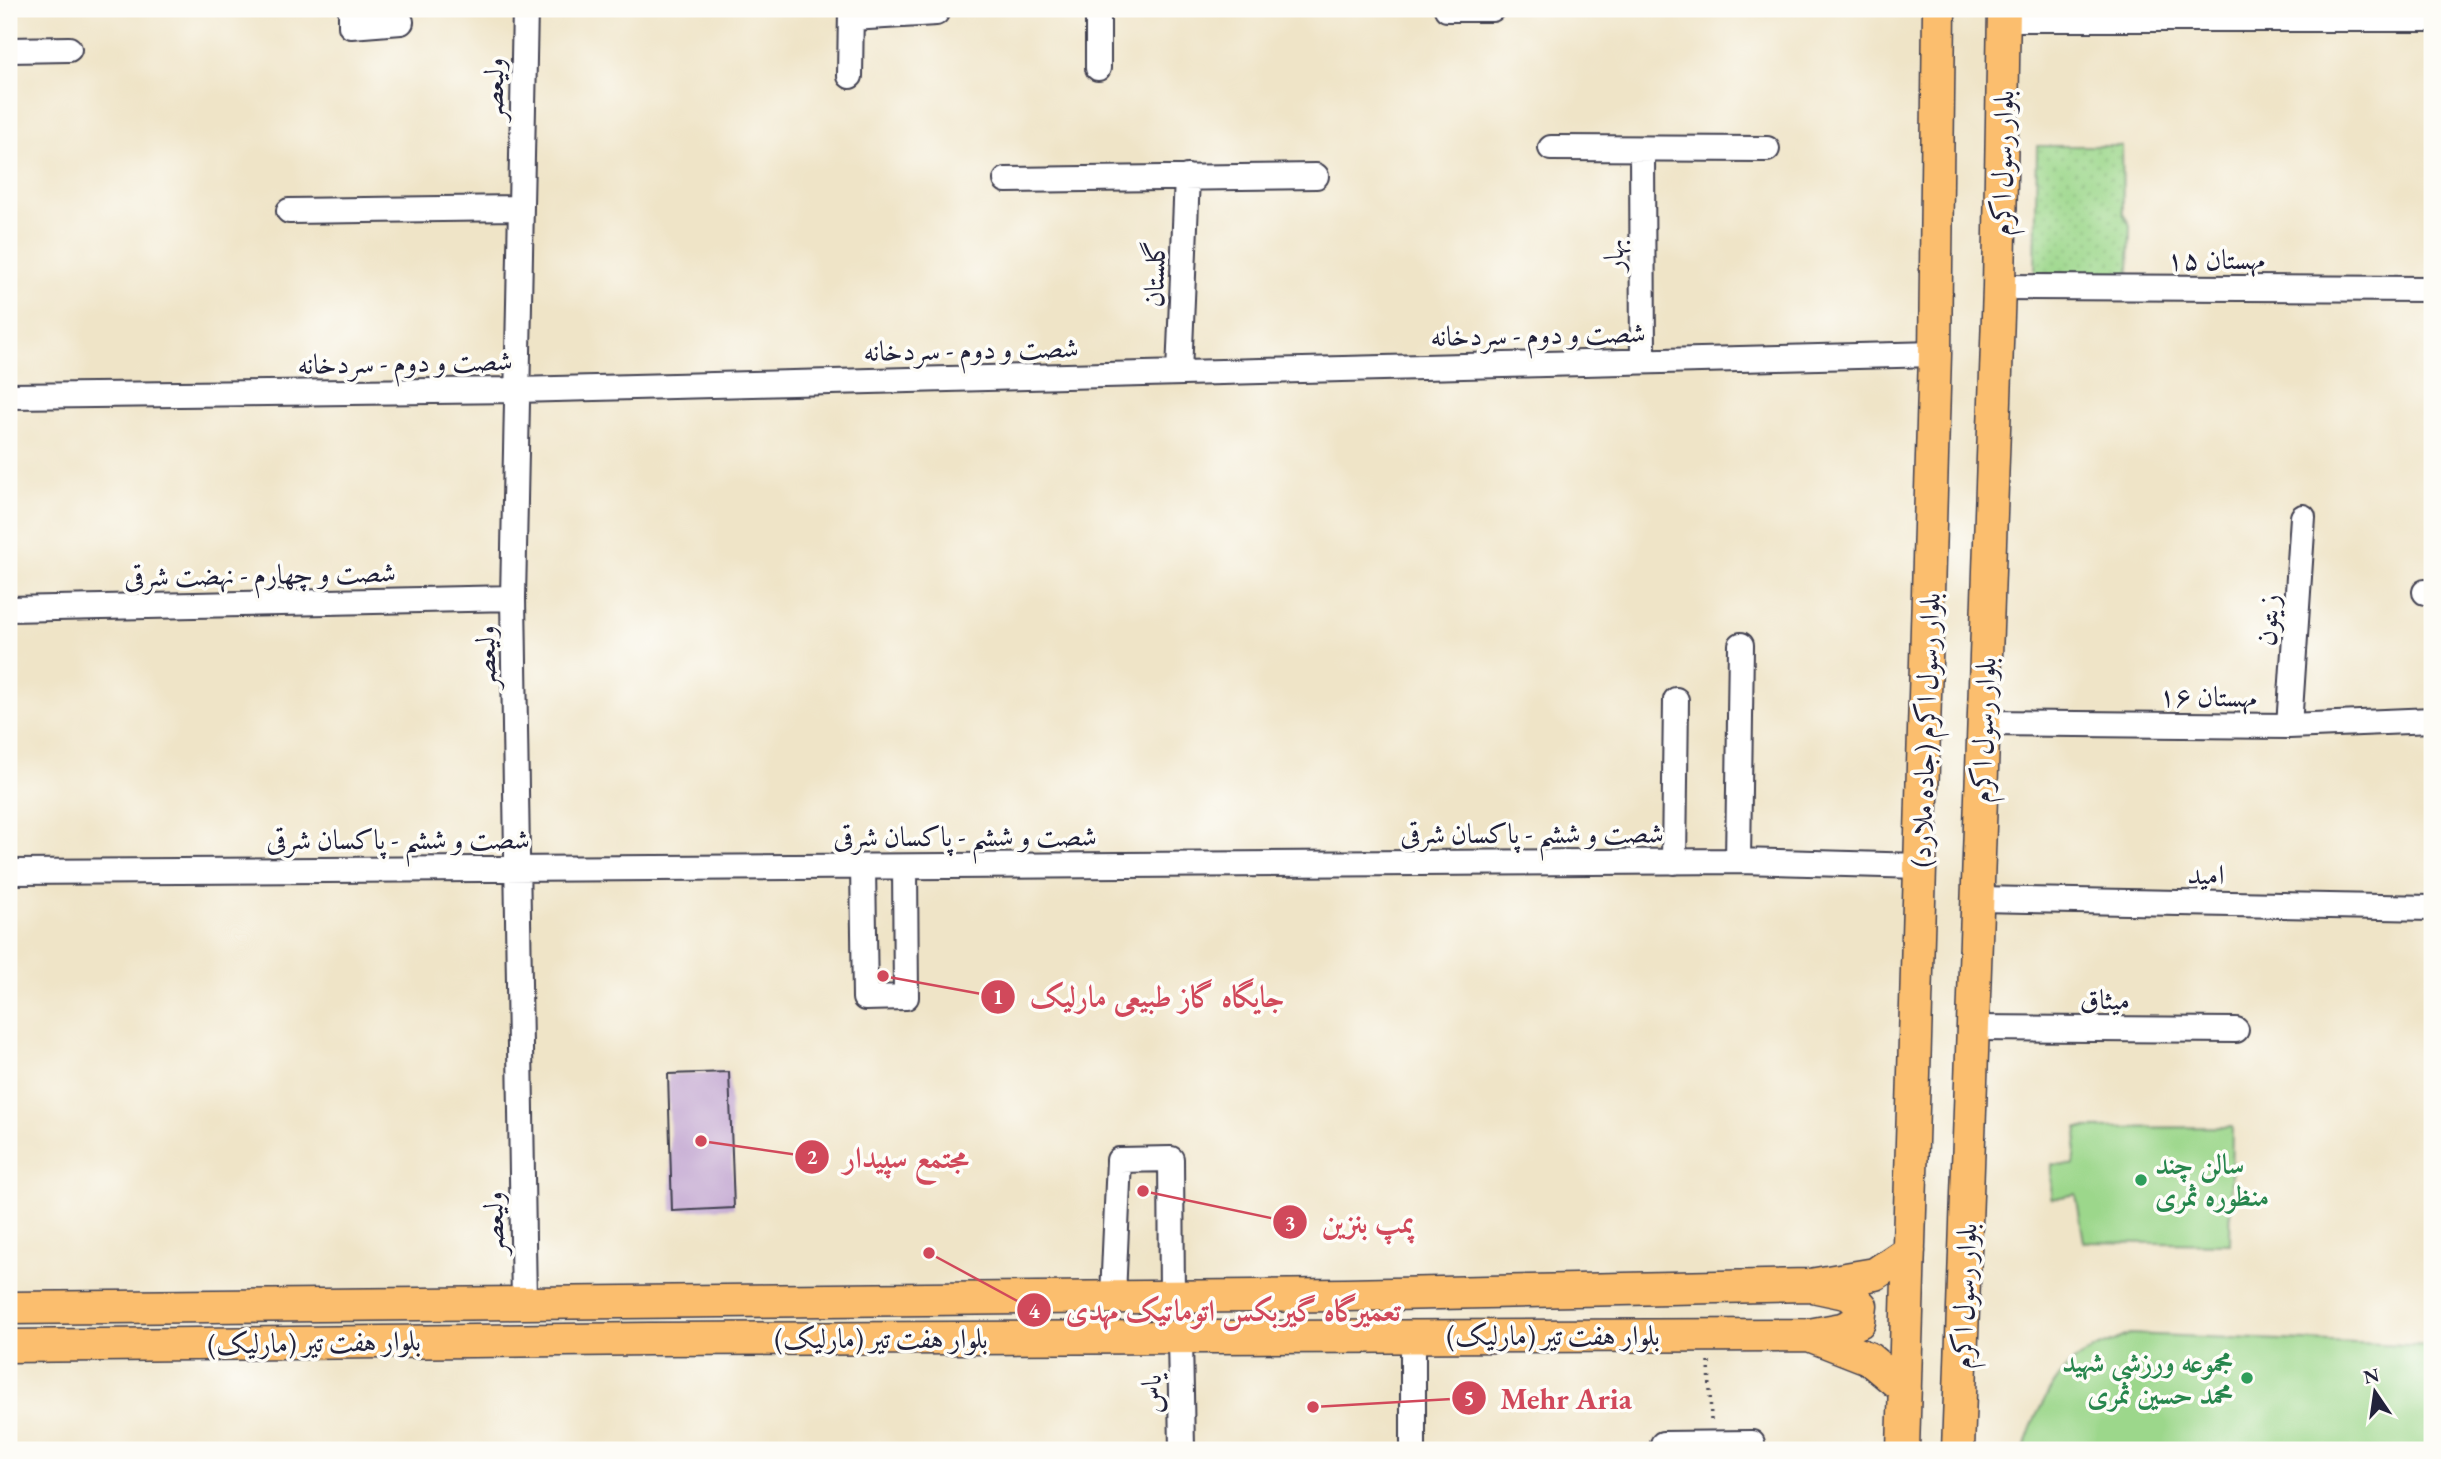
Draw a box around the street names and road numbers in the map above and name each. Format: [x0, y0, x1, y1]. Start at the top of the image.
street label: ولیعصر [474, 57, 513, 124]
street label: بلوار رسول اکرم [1983, 90, 2028, 236]
street label: بهار [1595, 239, 1632, 274]
street label: گلستان [1135, 240, 1173, 308]
street label: مهستان ۱۵ [2167, 241, 2265, 278]
street label: شصت و دوم - سردخانه [1430, 314, 1646, 361]
street label: شصت و دوم - سردخانه [863, 329, 1079, 376]
street label: شصت و دوم - سردخانه [297, 342, 513, 389]
street label: شصت و چهارم - نهضت شرقی [124, 554, 396, 601]
street label: بلوار رسول اکرم (جاده ملارد) [1902, 592, 1955, 868]
street label: زیتون [2247, 593, 2287, 647]
street label: ولیعصر [466, 625, 505, 692]
street label: بلوار رسول اکرم [1962, 657, 2011, 804]
street label: مهستان ۱۶ [2159, 677, 2257, 716]
street label: شصت و ششم - پاکسان شرقی [1400, 815, 1664, 861]
street label: شصت و ششم - پاکسان شرقی [833, 818, 1097, 864]
street label: شصت و ششم - پاکسان شرقی [266, 821, 530, 867]
street label: امید [2187, 856, 2225, 892]
street label: میثاق [2080, 981, 2130, 1017]
street label: ولیعصر [474, 1191, 513, 1258]
street label: بلوار رسول اکرم [1943, 1223, 1992, 1370]
street label: بلوار هفت تیر (مارلیک) [1446, 1317, 1660, 1353]
street label: بلوار هفت تیر (مارلیک) [774, 1320, 988, 1356]
street label: بلوار هفت تیر (مارلیک) [207, 1322, 421, 1362]
street label: یاس [1133, 1372, 1169, 1414]

